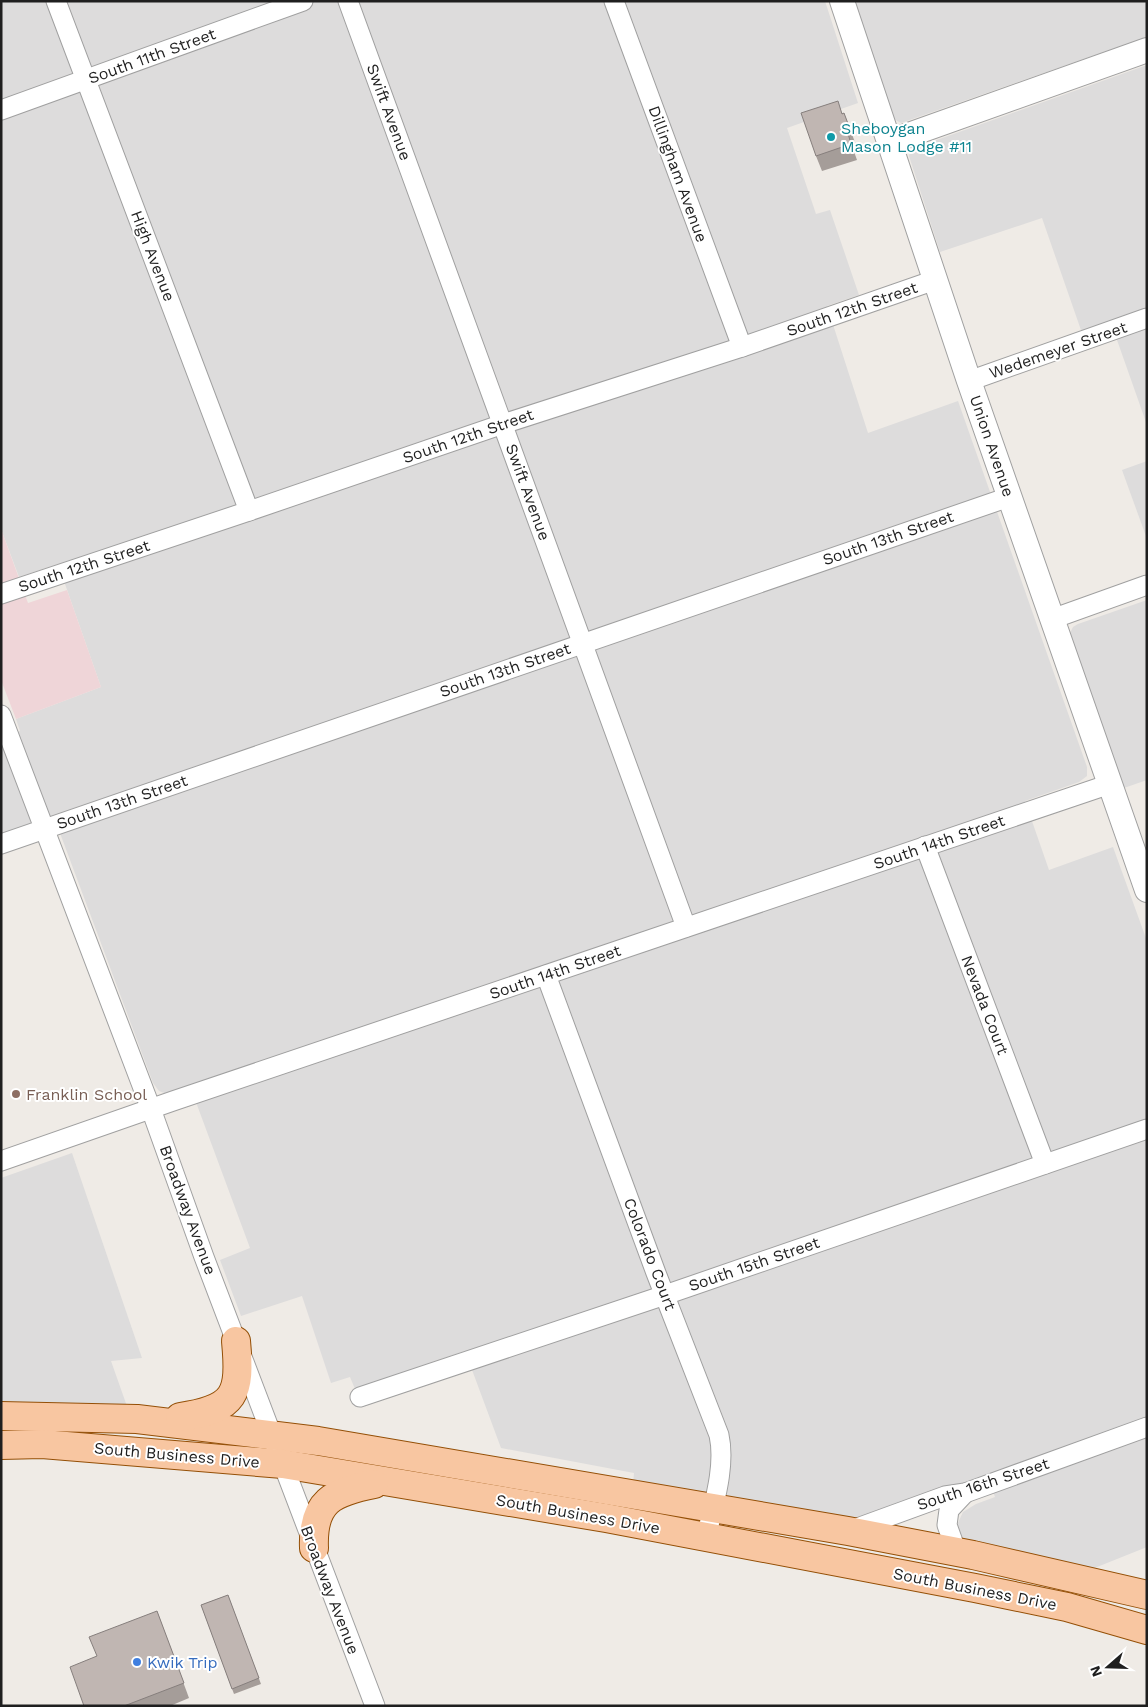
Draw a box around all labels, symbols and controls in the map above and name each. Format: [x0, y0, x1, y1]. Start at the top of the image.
street label: South 11th Street [86, 24, 219, 88]
street label: Swift Avenue [363, 61, 415, 163]
street label: Dillingham Avenue [644, 103, 712, 245]
place label: Sheboygan Mason Lodge #11 [841, 119, 972, 156]
marker: Sheboygan Mason Lodge #11 [825, 131, 837, 143]
street label: High Avenue [127, 208, 179, 304]
street label: South 12th Street [784, 278, 920, 340]
street label: Wedemeyer Street [986, 317, 1130, 383]
street label: Union Avenue [966, 393, 1018, 499]
street label: South 12th Street [400, 405, 536, 467]
street label: Swift Avenue [502, 441, 554, 543]
street label: South 13th Street [820, 507, 956, 569]
street label: South 12th Street [16, 536, 152, 596]
street label: South 13th Street [437, 639, 573, 701]
street label: South 13th Street [54, 771, 190, 833]
street label: South 14th Street [871, 811, 1007, 873]
street label: South 14th Street [487, 941, 623, 1003]
street label: Nevada Court [957, 953, 1013, 1058]
place label: Franklin School [26, 1085, 147, 1104]
marker: Franklin School [10, 1088, 22, 1100]
street label: Broadway Avenue [156, 1143, 220, 1277]
street label: Colorado Court [620, 1195, 680, 1313]
street label: South 15th Street [686, 1233, 822, 1295]
street label: South Business Drive [93, 1438, 261, 1472]
street label: South 16th Street [915, 1454, 1052, 1514]
street label: South Business Drive [495, 1490, 661, 1538]
street label: Broadway Avenue [297, 1523, 363, 1657]
street label: South Business Drive [892, 1564, 1058, 1614]
north arrow [1083, 1642, 1133, 1692]
place label: Kwik Trip [147, 1653, 218, 1672]
marker: Kwik Trip [131, 1656, 143, 1668]
text: N [1086, 1664, 1105, 1679]

